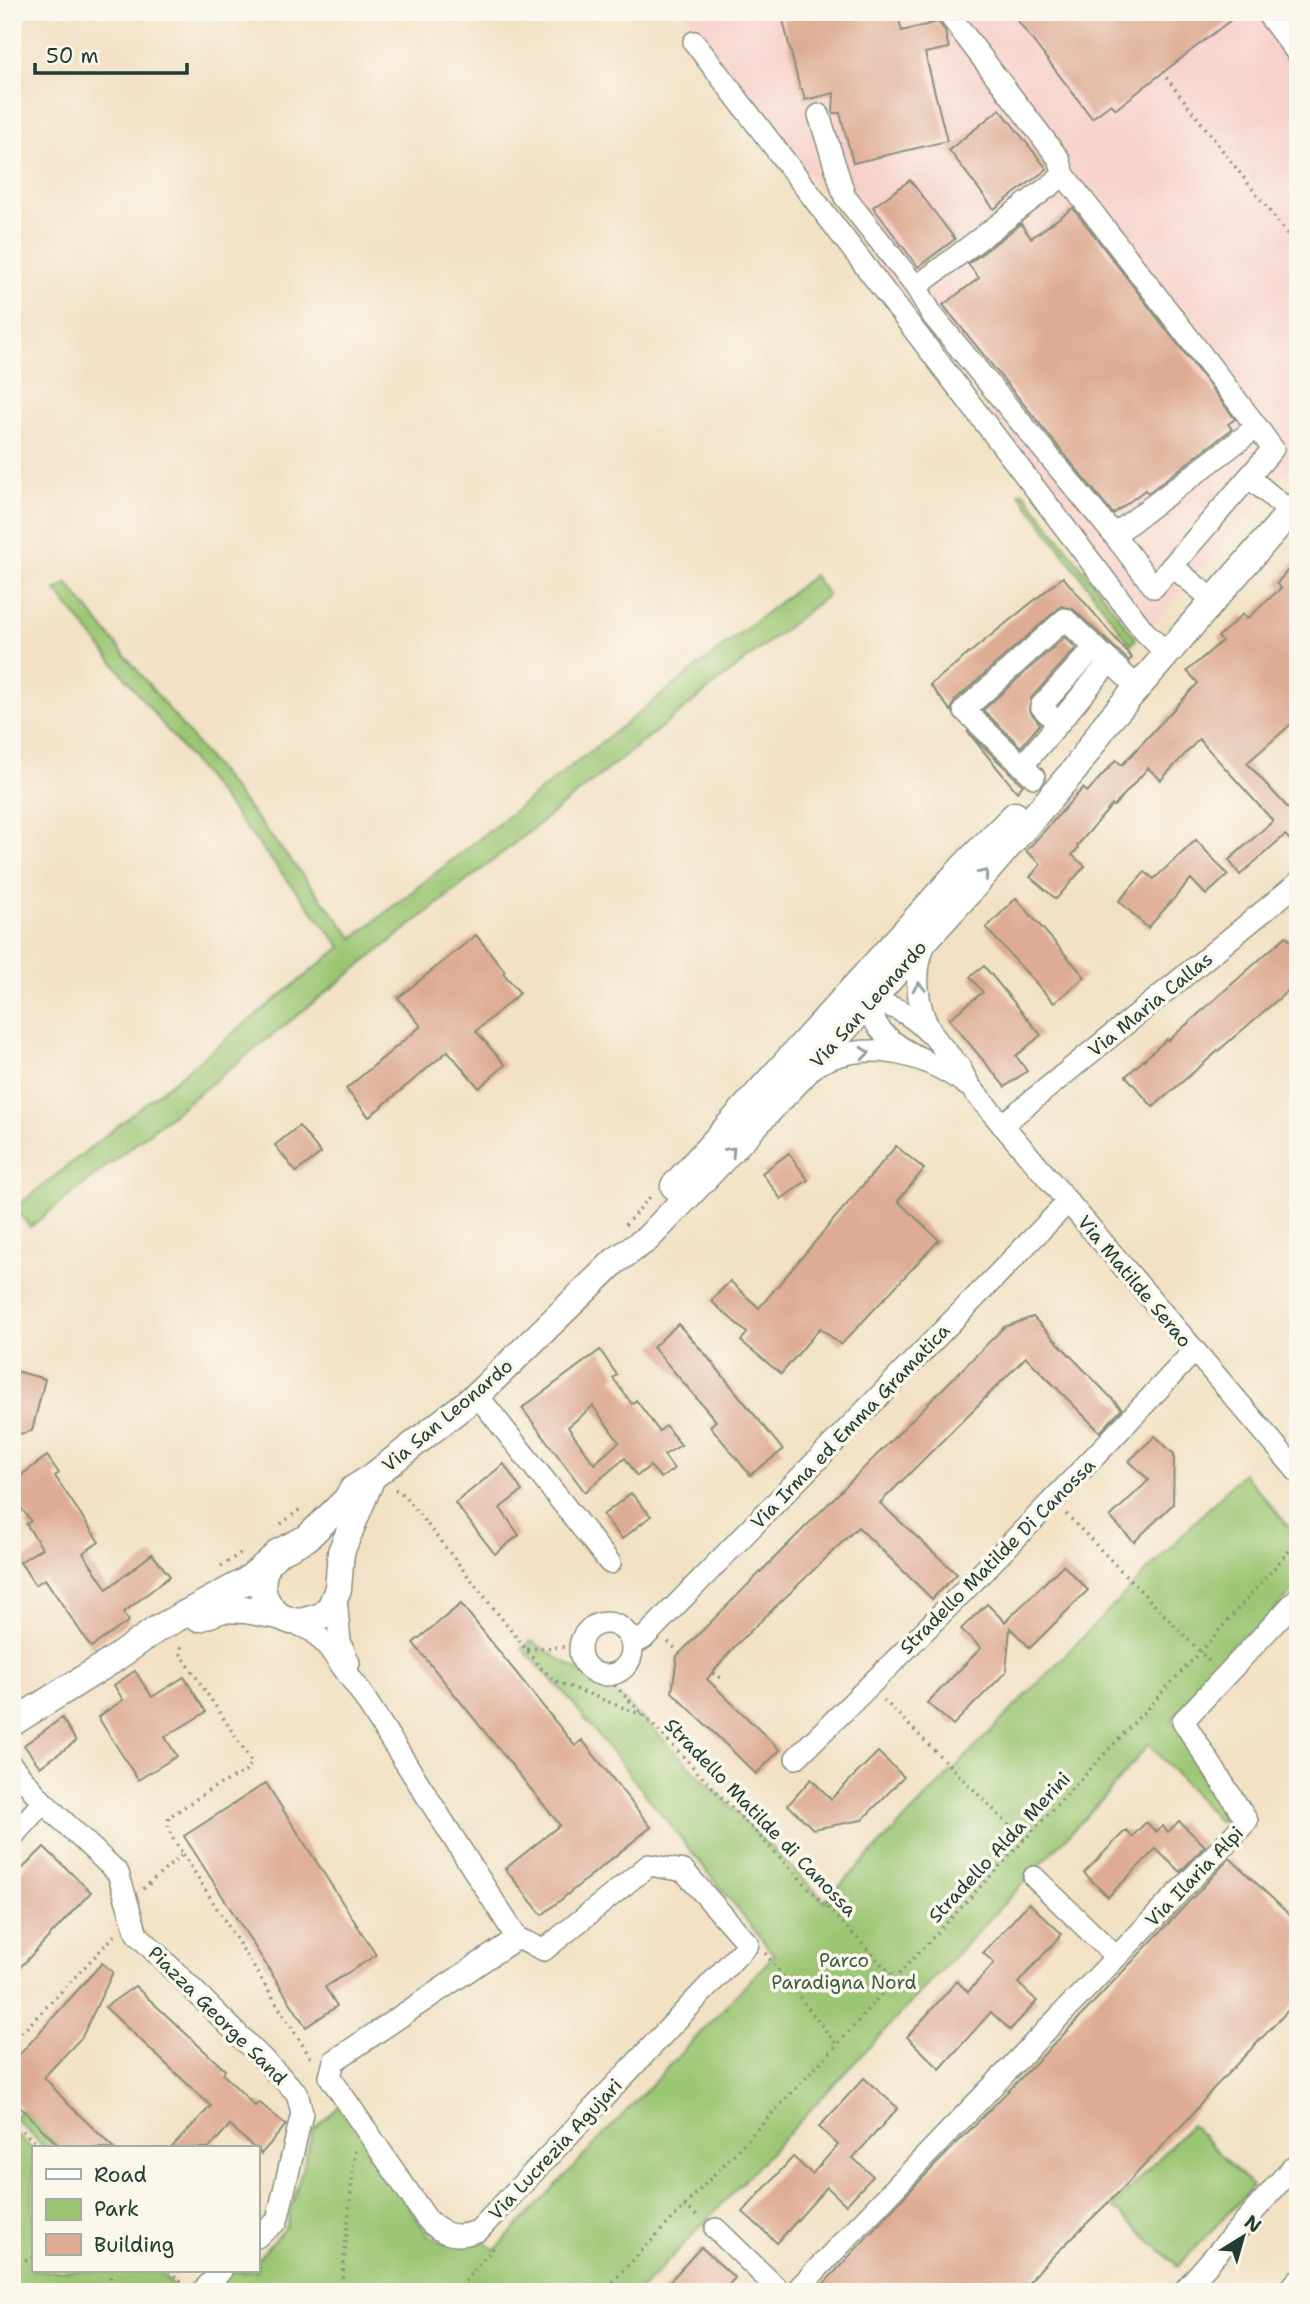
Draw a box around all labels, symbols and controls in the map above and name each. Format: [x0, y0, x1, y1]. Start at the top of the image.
scale bar [35, 32, 187, 76]
text: 50 m [46, 42, 99, 70]
one-way arrow [976, 870, 988, 883]
street label: Via San Leonardo [804, 935, 932, 1073]
street label: Via Maria Callas [1083, 946, 1218, 1062]
one-way arrow [911, 981, 926, 992]
one-way arrow [859, 1045, 871, 1060]
one-way arrow [723, 1146, 736, 1159]
street label: Via Matilde Serao [1072, 1210, 1197, 1353]
street label: Via Irma ed Emma Gramatica [745, 1318, 955, 1534]
street label: Via San Leonardo [377, 1353, 518, 1477]
street label: Stradello Matilde Di Canossa [894, 1453, 1101, 1660]
street label: Stradello Matilde di Canossa [659, 1713, 862, 1922]
street label: Stradello Alda Merini [923, 1767, 1076, 1928]
street label: Via Ilaria Alpi [1140, 1821, 1249, 1932]
street label: Piazza George Sand [143, 1941, 292, 2090]
park label: Parco Paradigna Nord [771, 1948, 917, 1995]
street label: Via Lucrezia Agujari [483, 2073, 628, 2226]
legend [32, 2146, 259, 2272]
text: Road [94, 2161, 147, 2189]
text: Park [94, 2195, 139, 2223]
north arrow [1208, 2202, 1278, 2272]
text: N [1239, 2209, 1266, 2238]
text: Building [94, 2231, 174, 2259]

